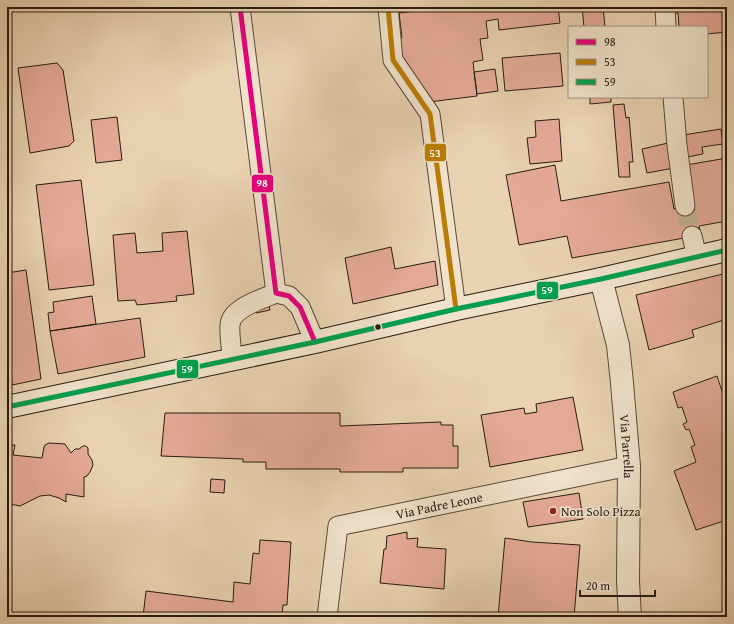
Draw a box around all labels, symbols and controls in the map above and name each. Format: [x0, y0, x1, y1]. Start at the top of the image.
legend [568, 26, 708, 98]
text: 98 [604, 33, 616, 50]
text: 53 [604, 53, 616, 70]
text: 59 [604, 73, 616, 90]
line badge: 53 [424, 143, 447, 162]
text: 53 [429, 145, 441, 161]
line badge: 98 [251, 174, 274, 193]
text: 98 [256, 175, 268, 191]
line badge: 59 [536, 281, 559, 300]
text: 59 [541, 282, 553, 298]
unlabelled marker [373, 322, 383, 332]
line badge: 59 [176, 359, 199, 379]
text: 59 [181, 361, 193, 377]
street label: Via Parrella [615, 414, 638, 479]
street label: Via Padre Leone [394, 487, 484, 524]
place label: Non Solo Pizza [561, 502, 641, 521]
marker: Non Solo Pizza [548, 506, 558, 516]
scale bar [580, 572, 655, 598]
text: 20 m [586, 577, 610, 594]

